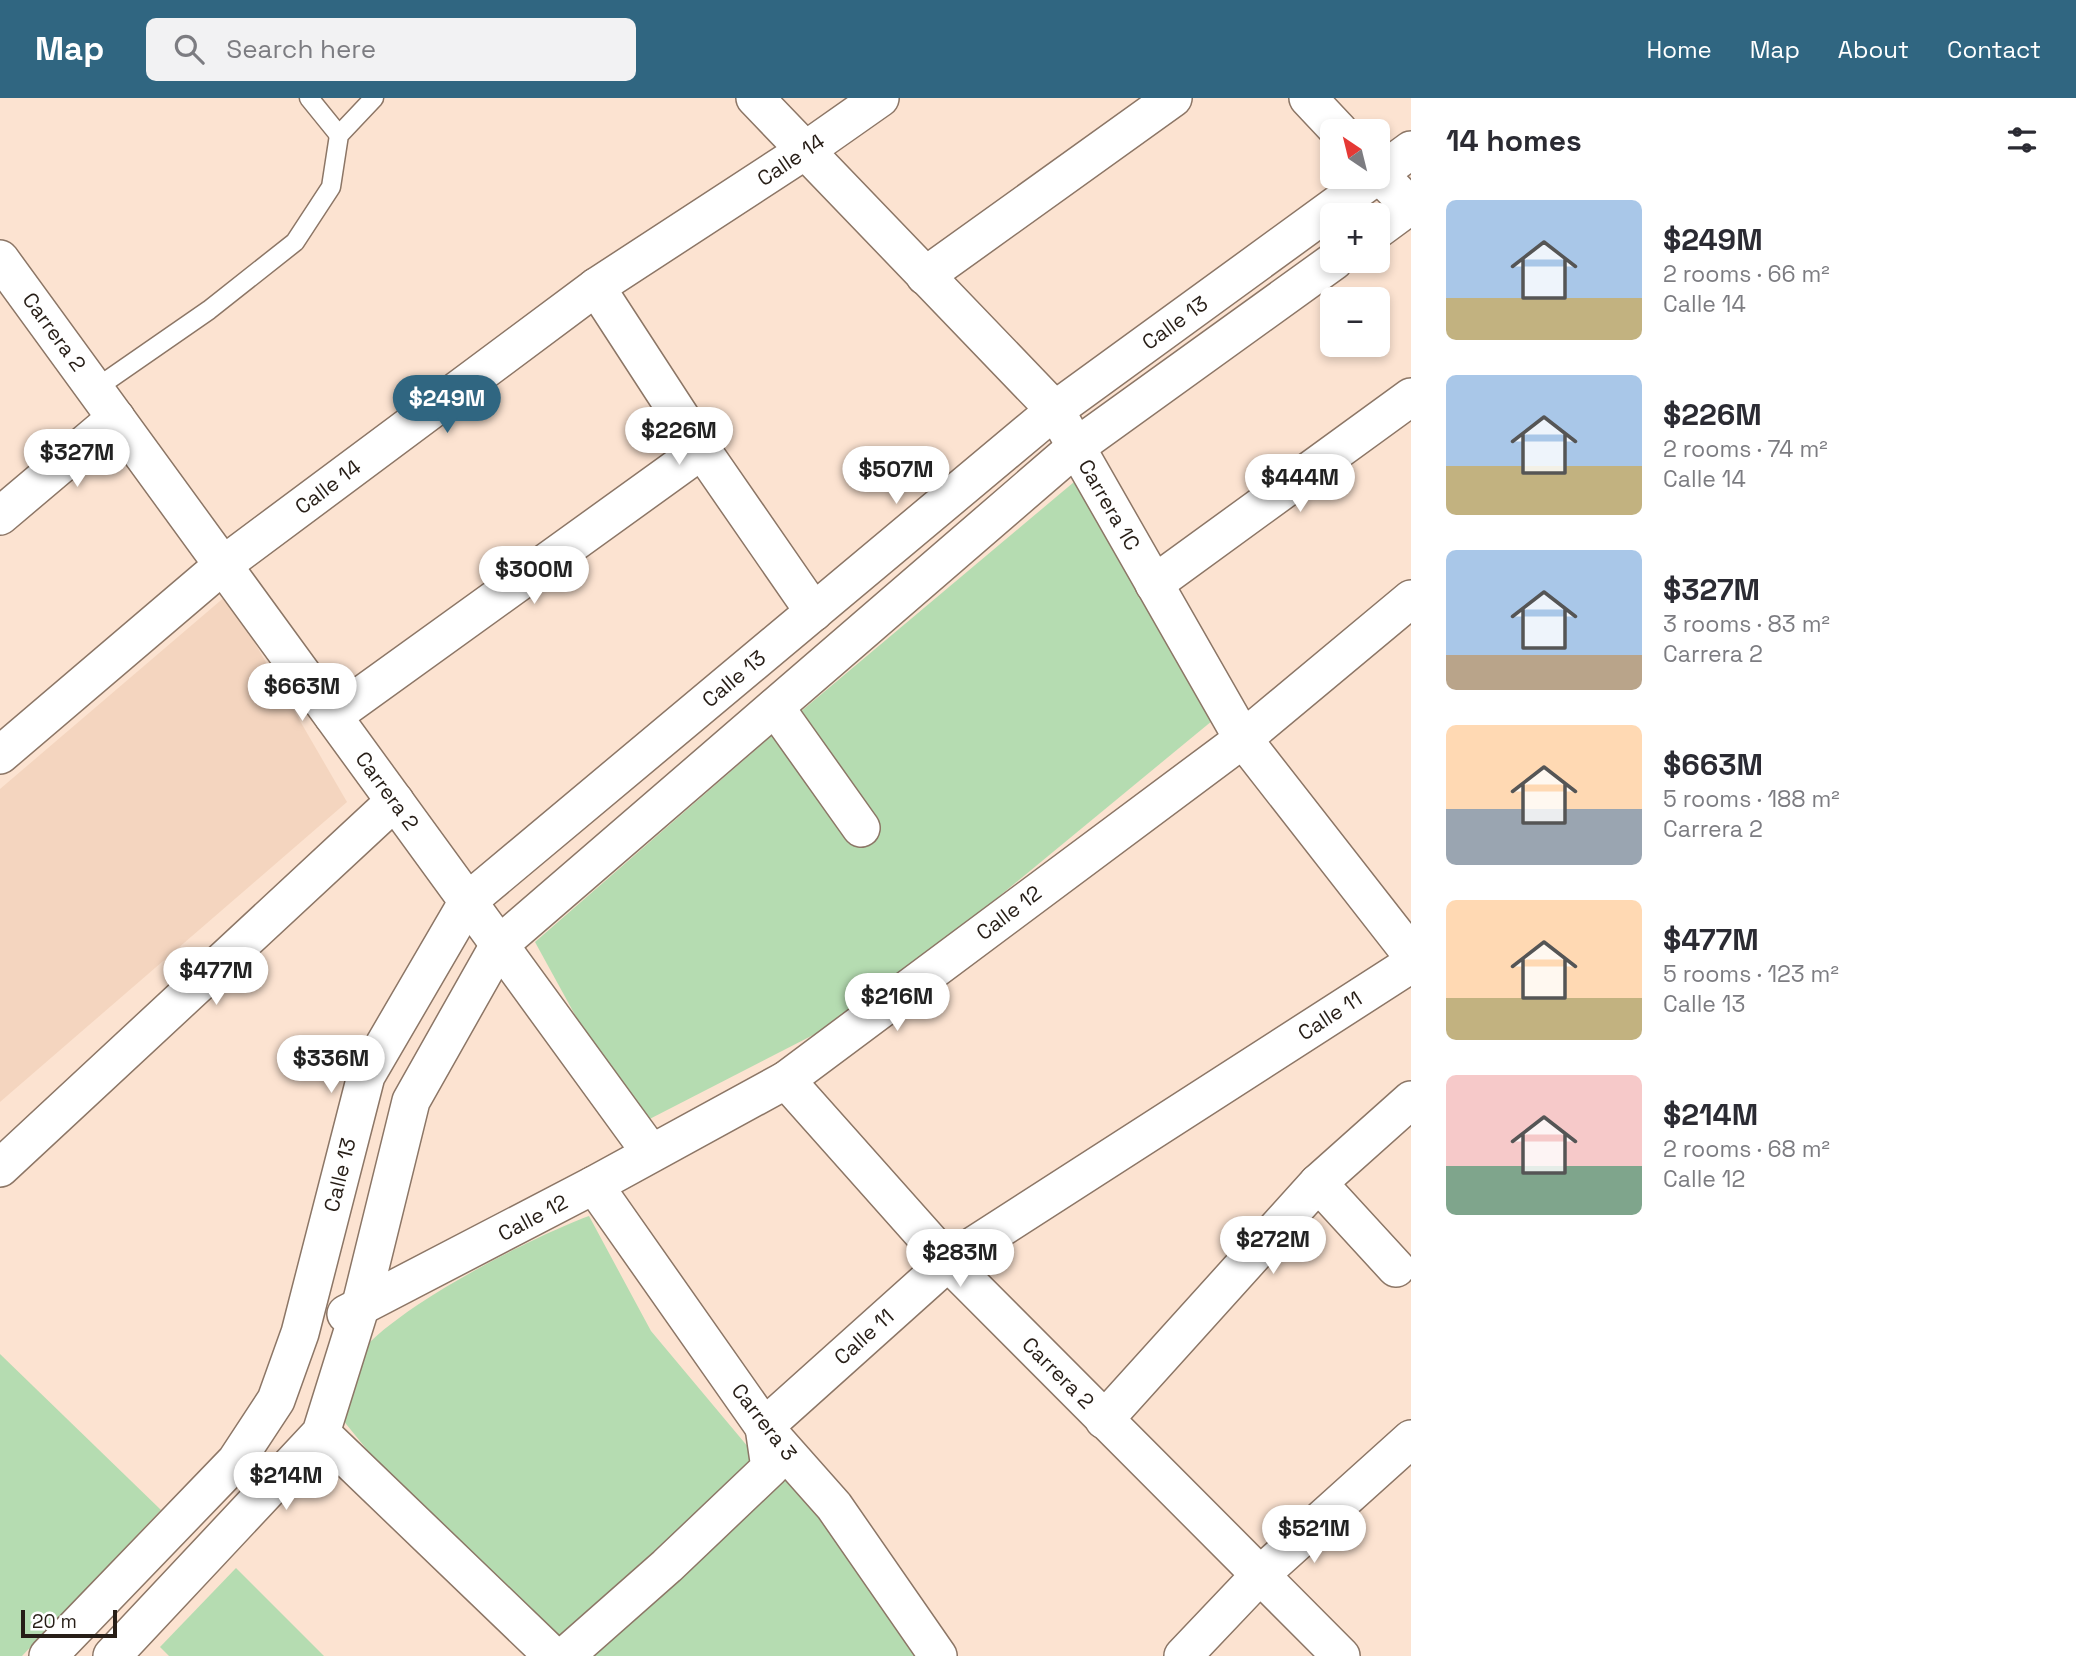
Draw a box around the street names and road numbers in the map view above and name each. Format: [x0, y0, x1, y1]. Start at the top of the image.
street label: Calle 14 [752, 127, 830, 192]
street label: Carrera 2 [17, 287, 92, 377]
street label: Calle 13 [1136, 290, 1213, 356]
street label: Calle 14 [289, 453, 366, 520]
street label: Carrera 1C [1073, 454, 1146, 555]
street label: Calle 13 [696, 644, 771, 713]
street label: Carrera 2 [350, 746, 425, 836]
street label: Calle 12 [971, 879, 1047, 946]
street label: Calle 11 [1293, 985, 1367, 1046]
street label: Calle 13 [317, 1135, 362, 1215]
street label: Calle 12 [493, 1188, 572, 1247]
street label: Calle 11 [828, 1303, 899, 1370]
street label: Carrera 2 [1017, 1331, 1100, 1414]
street label: Carrera 3 [726, 1377, 803, 1466]

